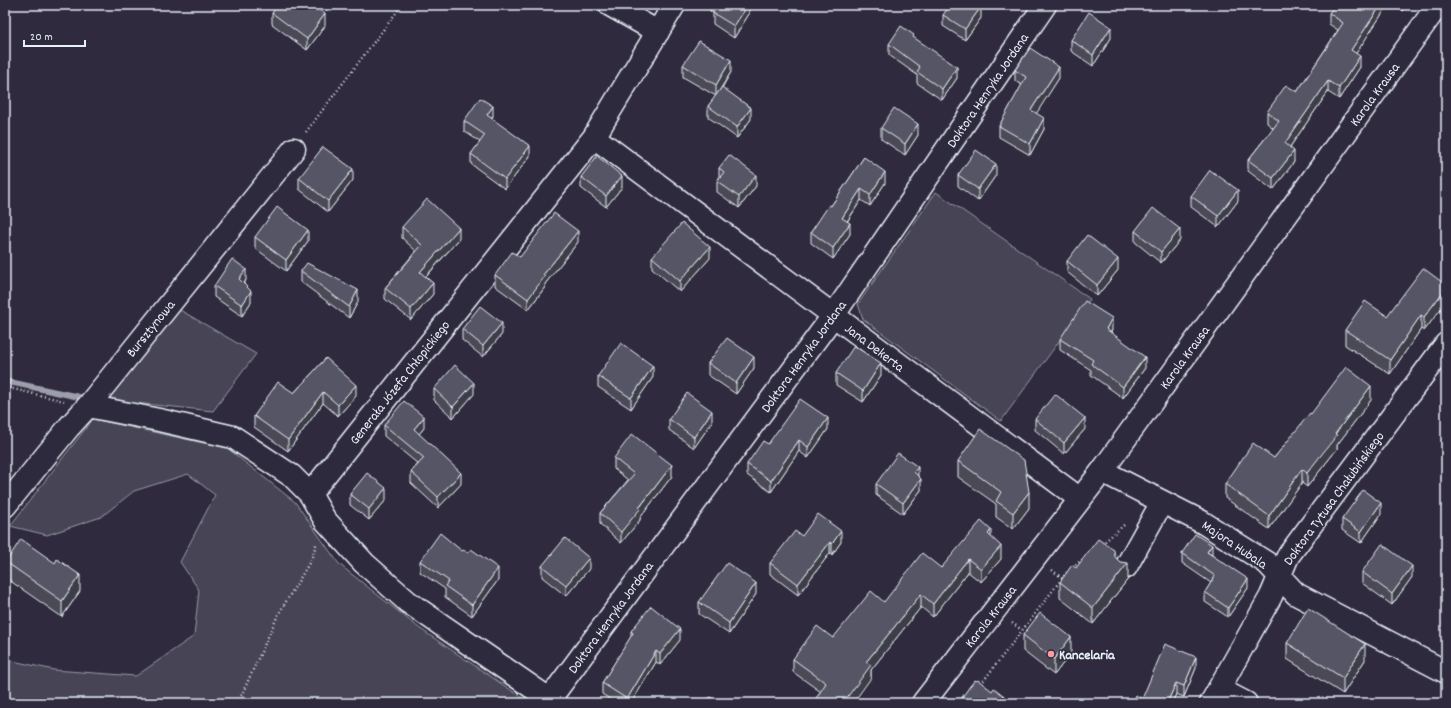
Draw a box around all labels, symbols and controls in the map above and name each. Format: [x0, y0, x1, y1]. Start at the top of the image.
scale bar [24, 22, 85, 48]
text: 20 m [30, 29, 53, 46]
street label: Doktora Henryka Jordana [943, 29, 1035, 152]
street label: Karola Krausa [1346, 59, 1406, 131]
street label: Bursztynowa [122, 296, 181, 362]
street label: Doktora Henryka Jordana [757, 297, 852, 417]
street label: Generała Józefa Chłopickiego [346, 317, 456, 450]
street label: Jana Dekerta [840, 320, 908, 378]
street label: Karola Krausa [1156, 322, 1216, 394]
street label: Doktora Tytusa Chałubińskiego [1279, 428, 1390, 570]
street label: Majora Hubala [1197, 516, 1271, 575]
street label: Doktora Henryka Jordana [564, 558, 659, 678]
street label: Karola Krausa [961, 581, 1023, 653]
place label: Kancelaria [1059, 646, 1116, 666]
marker: Kancelaria [1046, 649, 1056, 659]

